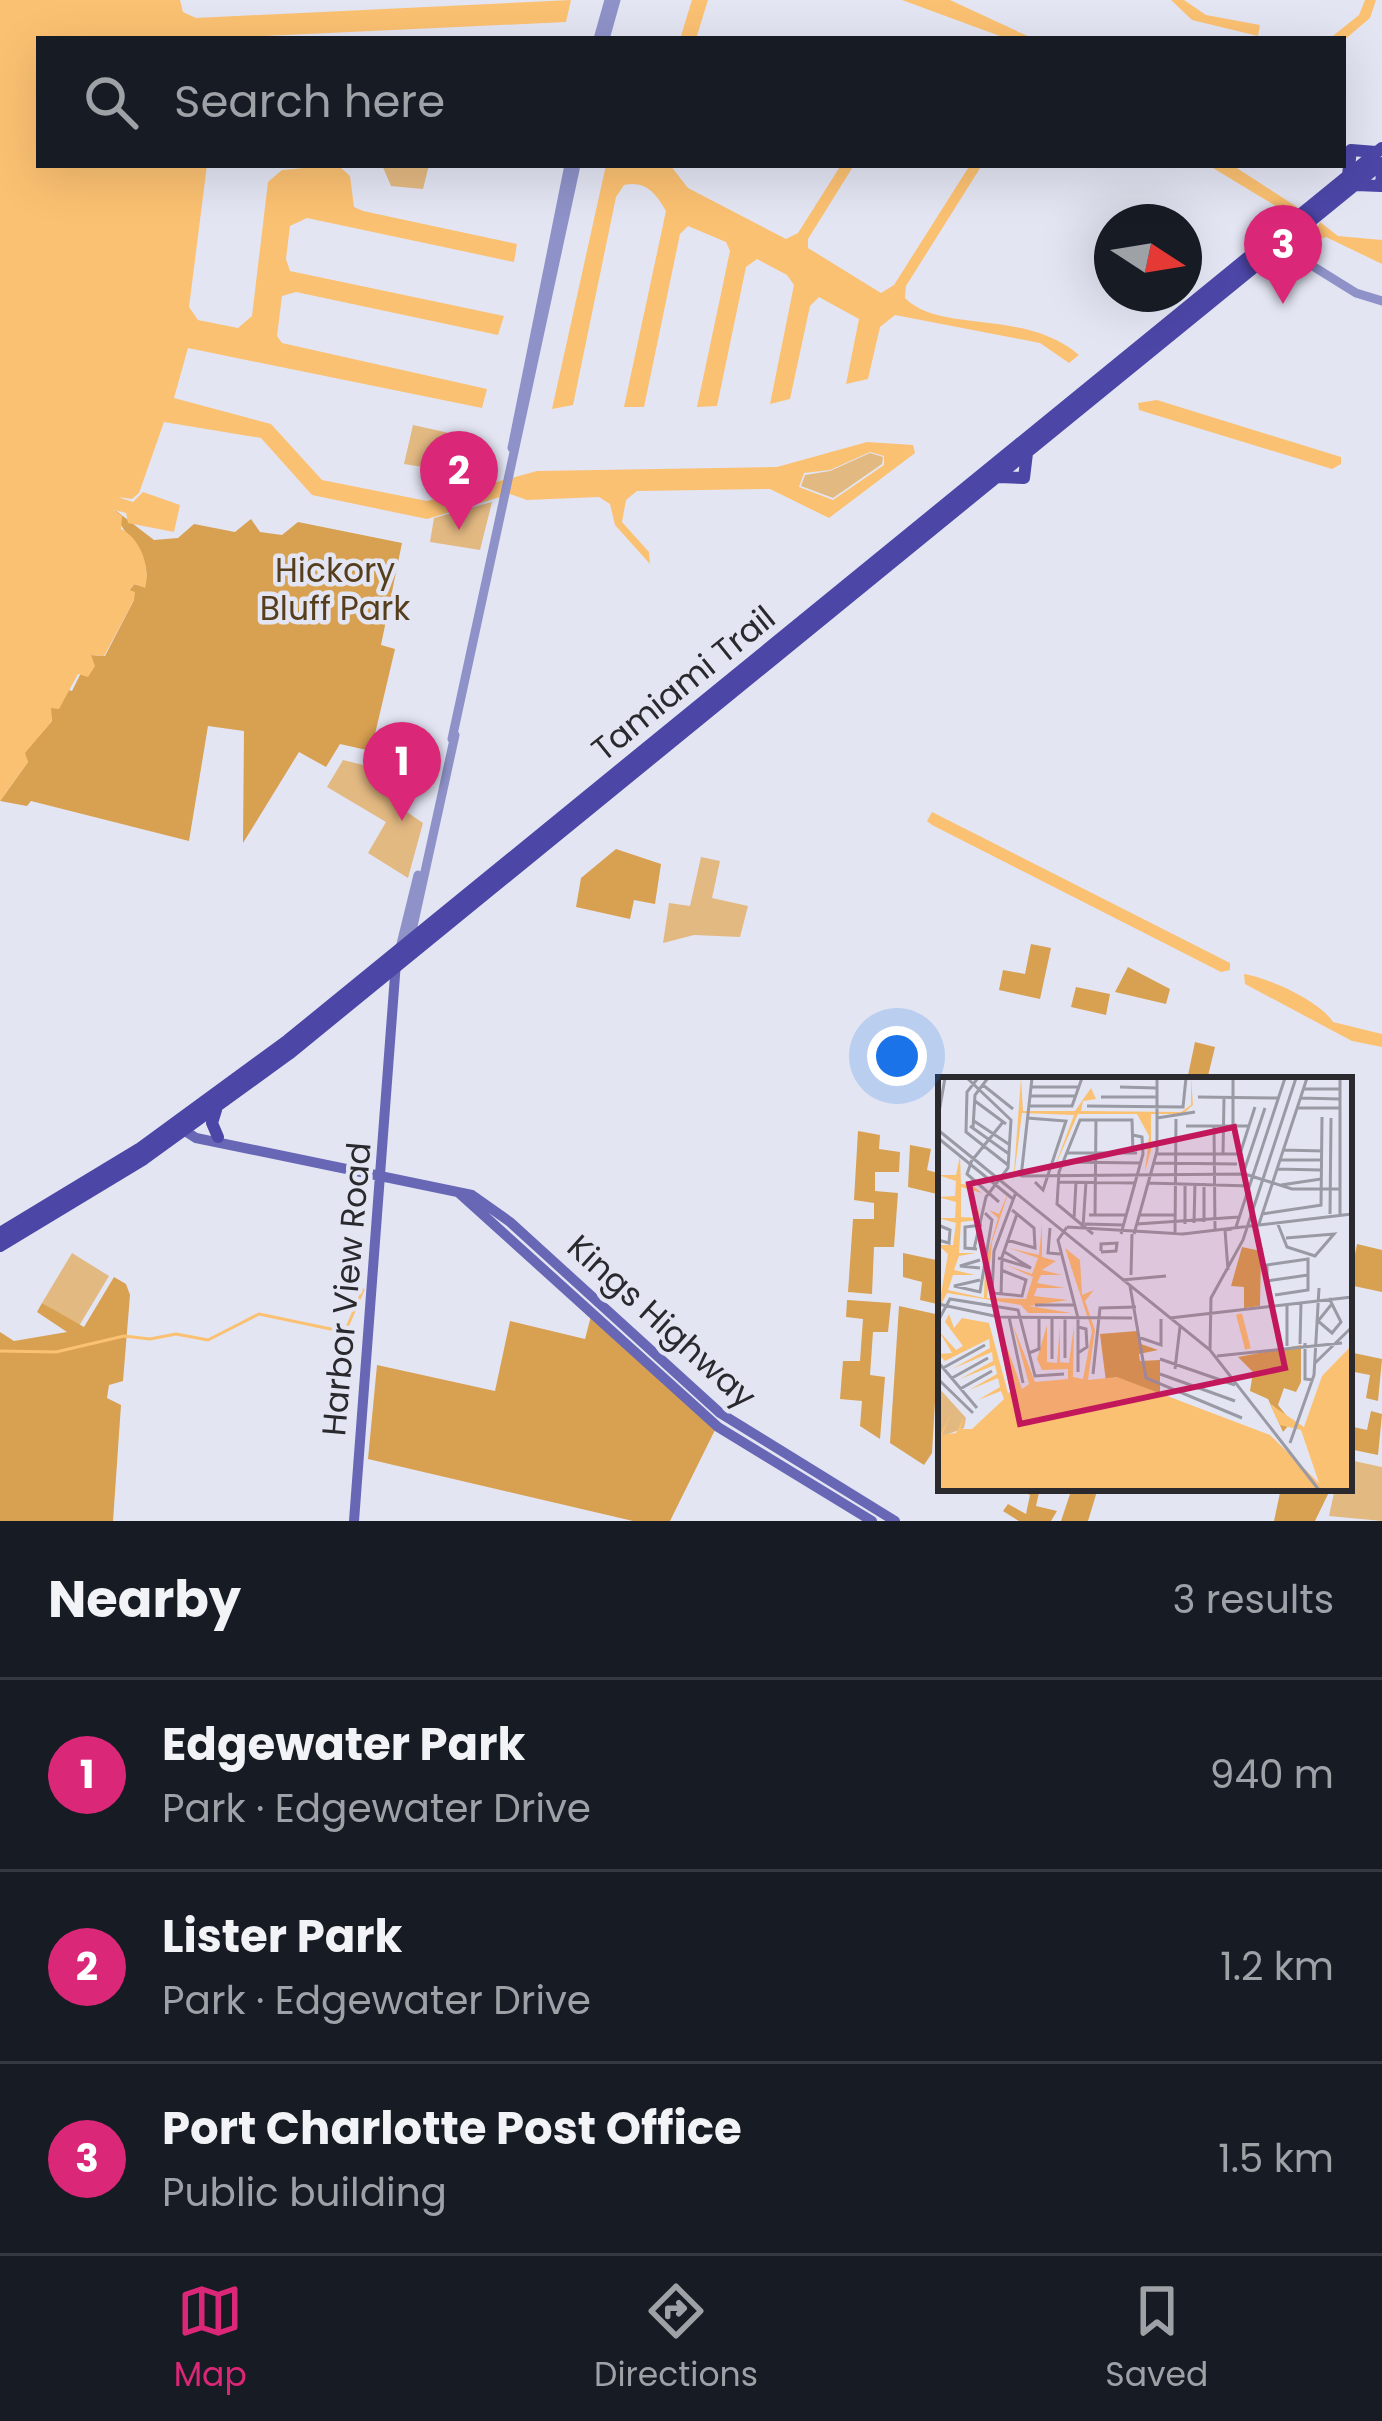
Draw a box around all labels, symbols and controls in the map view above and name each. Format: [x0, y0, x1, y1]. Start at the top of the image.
search box [36, 36, 1346, 168]
icon: search [78, 69, 144, 135]
text: Search here [174, 70, 445, 133]
north arrow [1094, 204, 1202, 312]
pin: 3 [1244, 205, 1322, 304]
pin: 2 [420, 431, 498, 530]
park label: Hickory Bluff Park [260, 547, 410, 632]
street label: Tamiami Trail [581, 595, 785, 772]
pin: 1 [363, 722, 441, 821]
your location [867, 1026, 927, 1086]
inset map [938, 1077, 1352, 1491]
street label: Harbor View Road [310, 1140, 383, 1438]
street label: Kings Highway [557, 1224, 767, 1419]
text: Nearby [48, 1563, 241, 1635]
text: 3 results [1172, 1572, 1334, 1627]
text: Edgewater Park [162, 1713, 525, 1776]
text: 1 [80, 1747, 94, 1802]
text: 940 m [1210, 1747, 1334, 1802]
text: Park · Edgewater Drive [162, 1781, 591, 1836]
text: Lister Park [162, 1905, 402, 1968]
text: 2 [76, 1939, 98, 1994]
text: 1.2 km [1220, 1939, 1334, 1994]
text: Park · Edgewater Drive [162, 1973, 591, 2028]
text: Port Charlotte Post Office [162, 2097, 742, 2160]
text: 3 [75, 2131, 99, 2186]
text: 1.5 km [1218, 2131, 1334, 2186]
text: Public building [162, 2165, 447, 2220]
tab: Map [174, 2278, 247, 2400]
tab: Directions [594, 2278, 758, 2400]
tab: Saved [1105, 2278, 1208, 2400]

